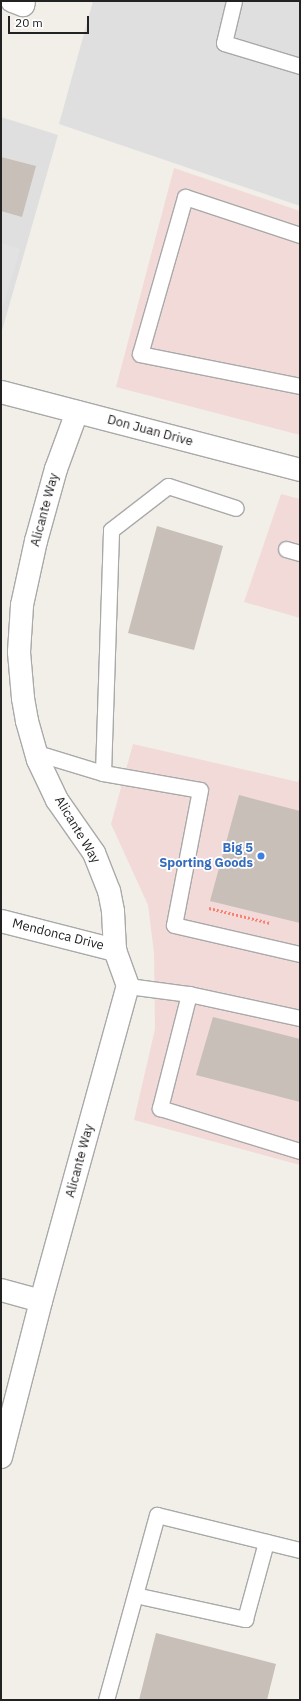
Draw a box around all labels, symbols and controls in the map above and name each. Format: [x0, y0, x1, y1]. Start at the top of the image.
scale bar [10, 8, 91, 34]
text: 20 m [15, 15, 43, 30]
street label: Don Juan Drive [105, 412, 195, 450]
street label: Alicante Way [28, 472, 62, 548]
street label: Alicante Way [51, 794, 103, 866]
place label: Big 5 Sporting Goods [159, 841, 253, 872]
marker: Big 5 Sporting Goods [256, 851, 266, 861]
street label: Mendonca Drive [11, 916, 105, 954]
street label: Alicante Way [63, 1123, 97, 1199]

